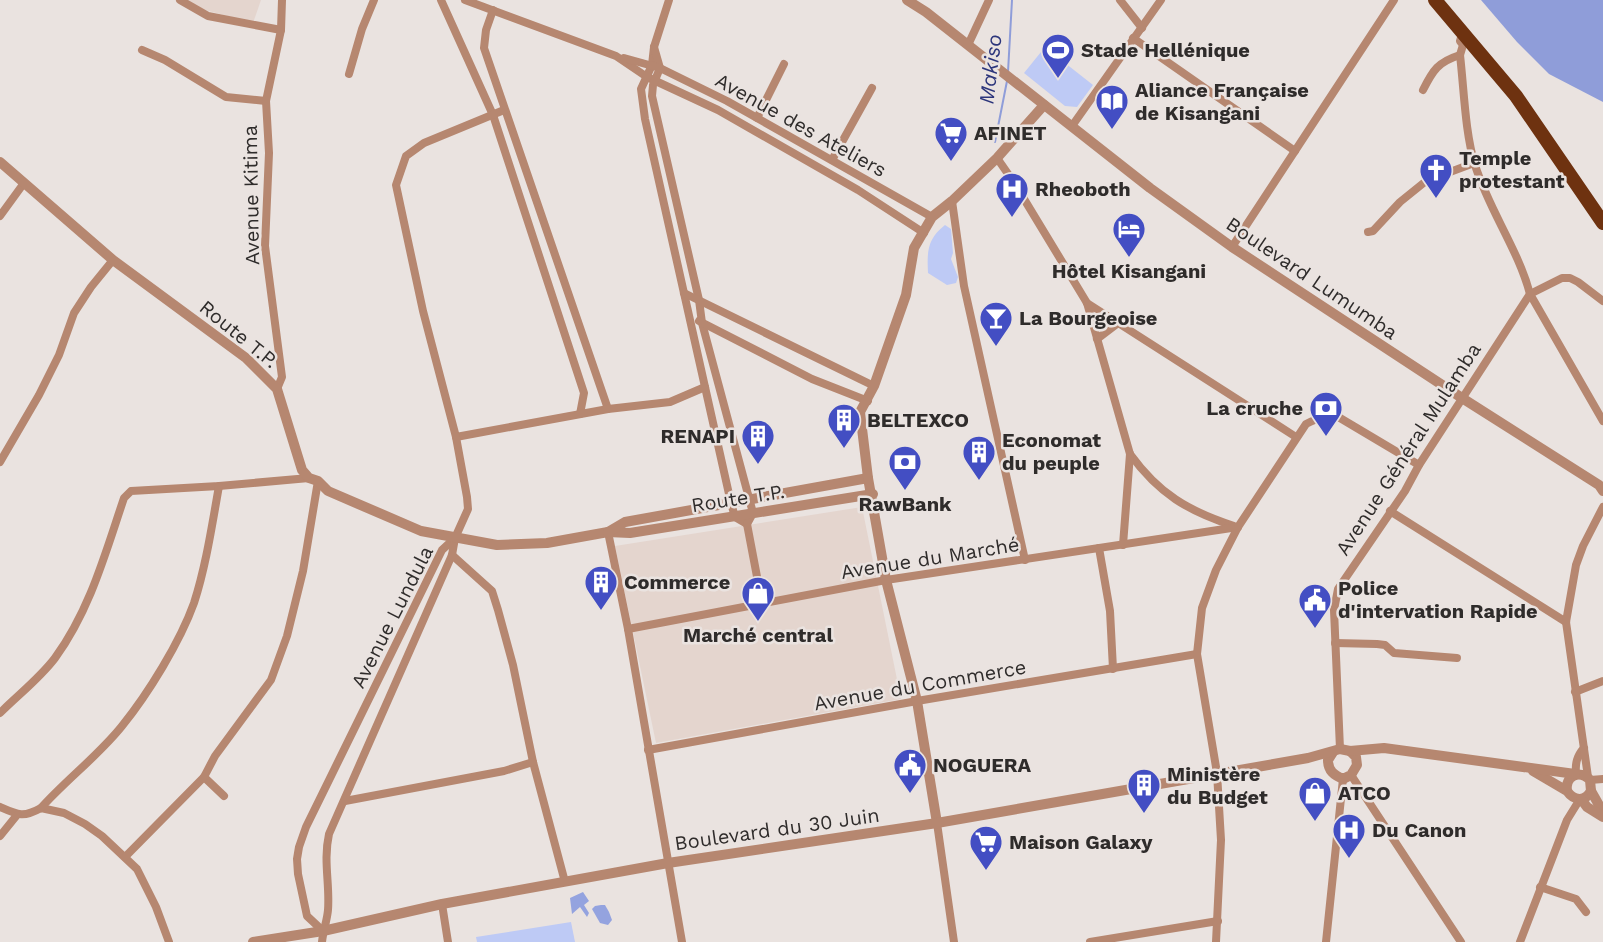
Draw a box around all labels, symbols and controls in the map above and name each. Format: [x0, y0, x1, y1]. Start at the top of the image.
sports icon: Stade Hellénique [1040, 32, 1076, 79]
water label: Makiso [973, 33, 1007, 105]
place label: Stade Hellénique [1081, 38, 1250, 62]
street label: Avenue des Ateliers [711, 68, 891, 182]
place label: Aliance Française de Kisangani [1135, 78, 1309, 125]
library icon: Aliance Française de Kisangani [1094, 83, 1130, 130]
supermarket icon: AFINET [933, 115, 969, 162]
place label: AFINET [974, 121, 1047, 145]
street label: Avenue Kitima [238, 125, 264, 265]
place label: Temple protestant [1459, 146, 1565, 193]
church icon: Temple protestant [1418, 152, 1454, 199]
hospital icon: Rheoboth [994, 171, 1030, 218]
place label: Rheoboth [1035, 177, 1131, 201]
hotel icon: Hôtel Kisangani [1111, 211, 1147, 258]
street label: Boulevard Lumumba [1222, 212, 1402, 344]
place label: Hôtel Kisangani [1052, 259, 1206, 283]
street label: Route T.P. [195, 295, 283, 373]
bar icon: La Bourgeoise [978, 300, 1014, 347]
place label: La Bourgeoise [1019, 306, 1157, 330]
street label: Avenue Général Mulamba [1330, 338, 1486, 560]
bank icon: La cruche [1308, 390, 1344, 437]
place label: La cruche [1206, 396, 1303, 420]
building icon: BELTEXCO [826, 402, 862, 449]
place label: BELTEXCO [867, 408, 969, 432]
building icon: RENAPI [740, 418, 776, 465]
place label: RENAPI [661, 424, 735, 448]
place label: Economat du peuple [1002, 428, 1101, 475]
building icon: Economat du peuple [961, 434, 997, 481]
bank icon: RawBank [887, 444, 923, 491]
street label: Route T.P. [690, 479, 786, 517]
place label: RawBank [858, 492, 952, 516]
street label: Avenue du Marché [839, 532, 1021, 584]
street label: Avenue Lundula [346, 542, 438, 692]
building icon: Commerce [583, 564, 619, 611]
place label: Commerce [624, 570, 730, 594]
shop icon: Marché central [740, 575, 776, 622]
place label: Police d'intervation Rapide [1338, 576, 1538, 623]
public building icon: Police d'intervation Rapide [1297, 582, 1333, 629]
place label: Marché central [683, 623, 833, 647]
street label: Avenue du Commerce [812, 654, 1028, 716]
public building icon: NOGUERA [892, 747, 928, 794]
place label: NOGUERA [933, 753, 1032, 777]
place label: Ministère du Budget [1167, 762, 1268, 809]
building icon: Ministère du Budget [1126, 767, 1162, 814]
shop icon: ATCO [1297, 775, 1333, 822]
place label: ATCO [1338, 781, 1391, 805]
street label: Boulevard du 30 Juin [673, 803, 881, 855]
hospital icon: Du Canon [1331, 812, 1367, 859]
place label: Du Canon [1372, 818, 1466, 842]
supermarket icon: Maison Galaxy [968, 824, 1004, 871]
place label: Maison Galaxy [1009, 830, 1153, 854]

